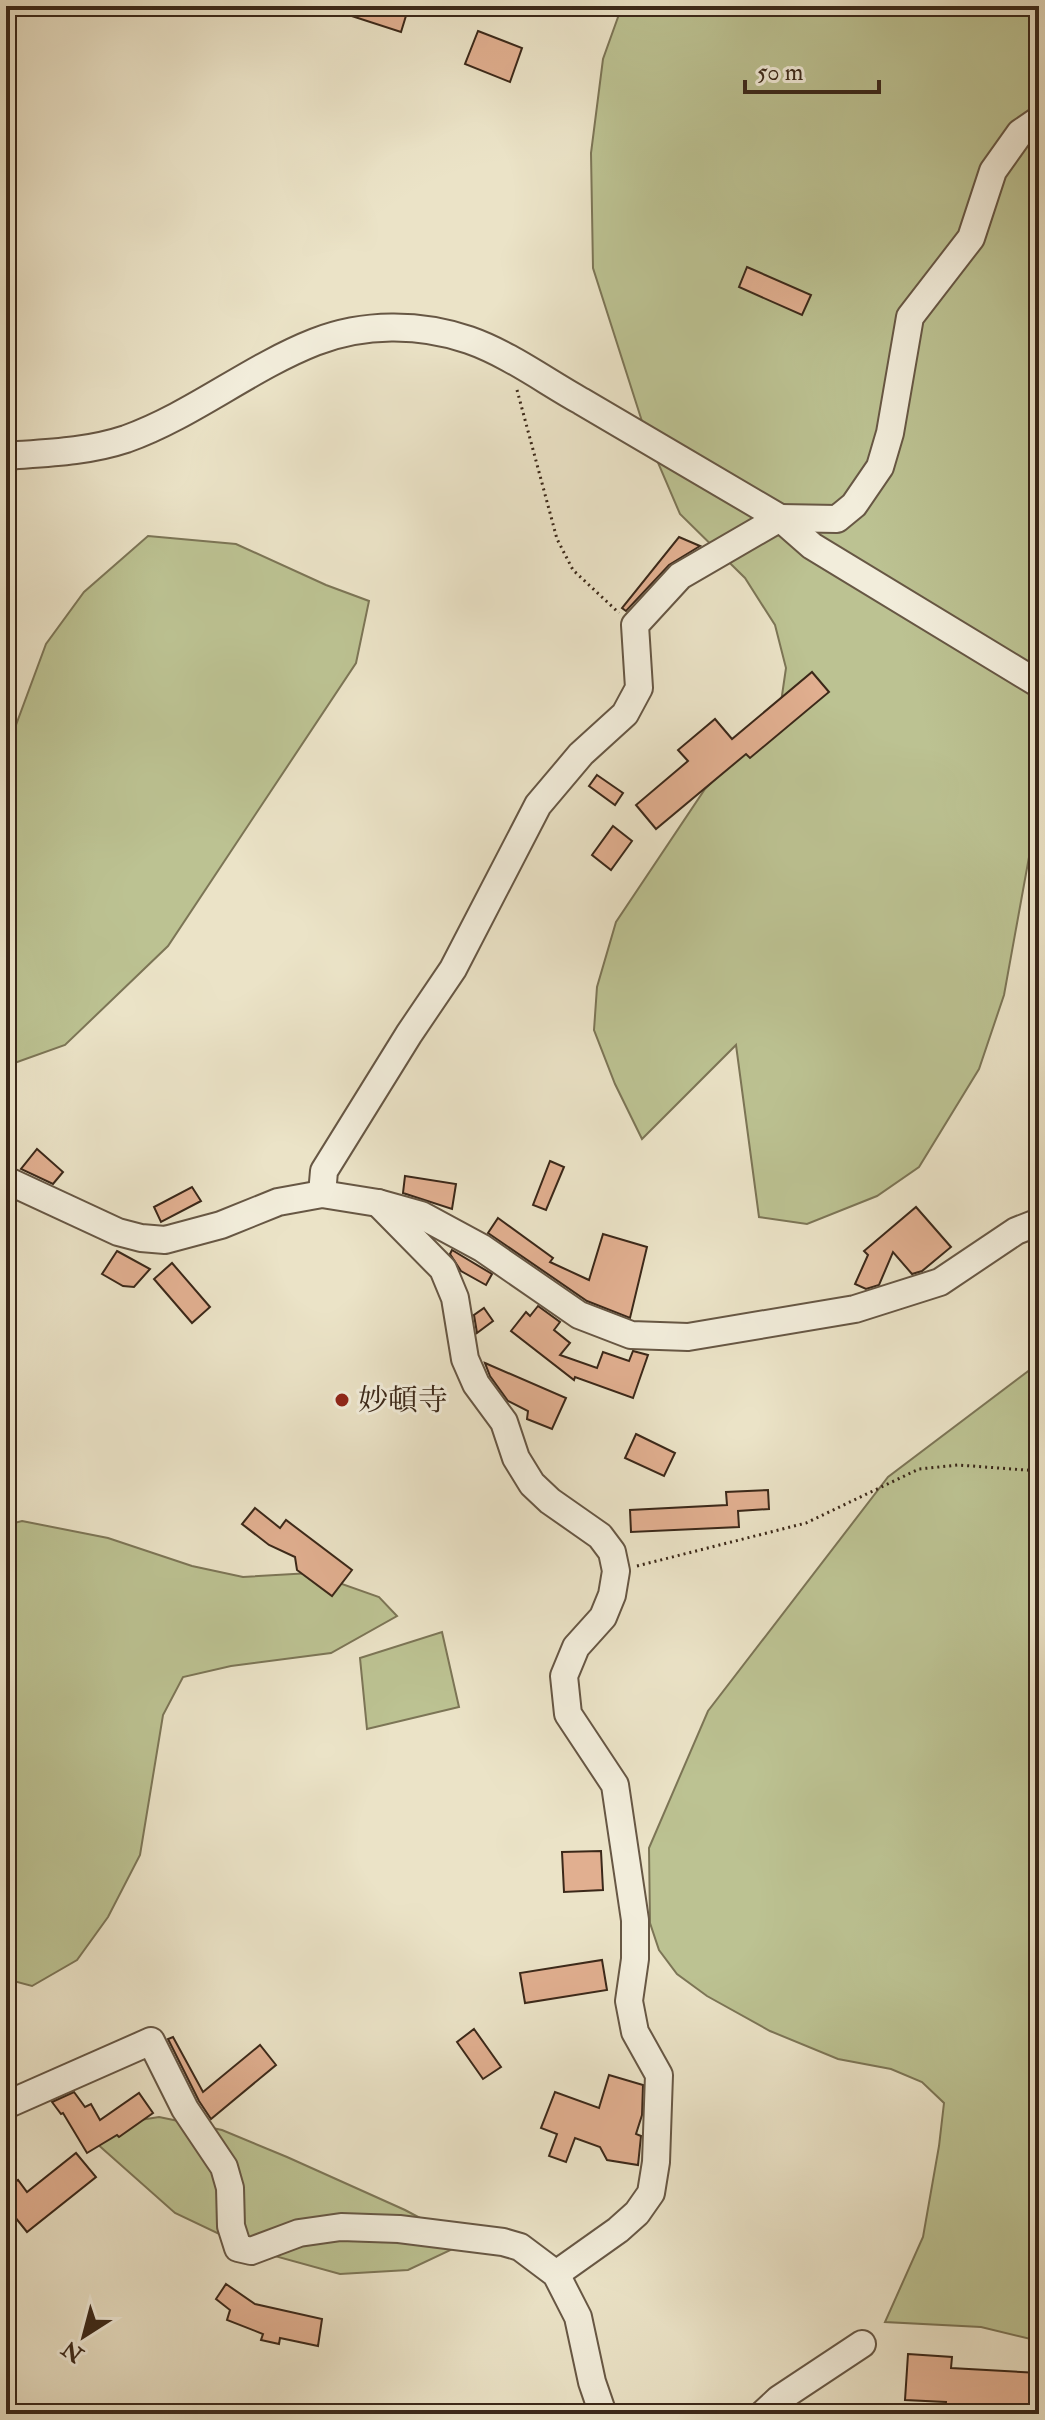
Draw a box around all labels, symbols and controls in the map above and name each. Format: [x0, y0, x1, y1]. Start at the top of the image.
scale bar [745, 44, 879, 94]
text: 50 m [757, 57, 804, 88]
place label: 妙頓寺 [358, 1382, 448, 1419]
marker: 妙頓寺 [333, 1391, 351, 1409]
north arrow [44, 2296, 124, 2376]
text: N [56, 2334, 90, 2369]

